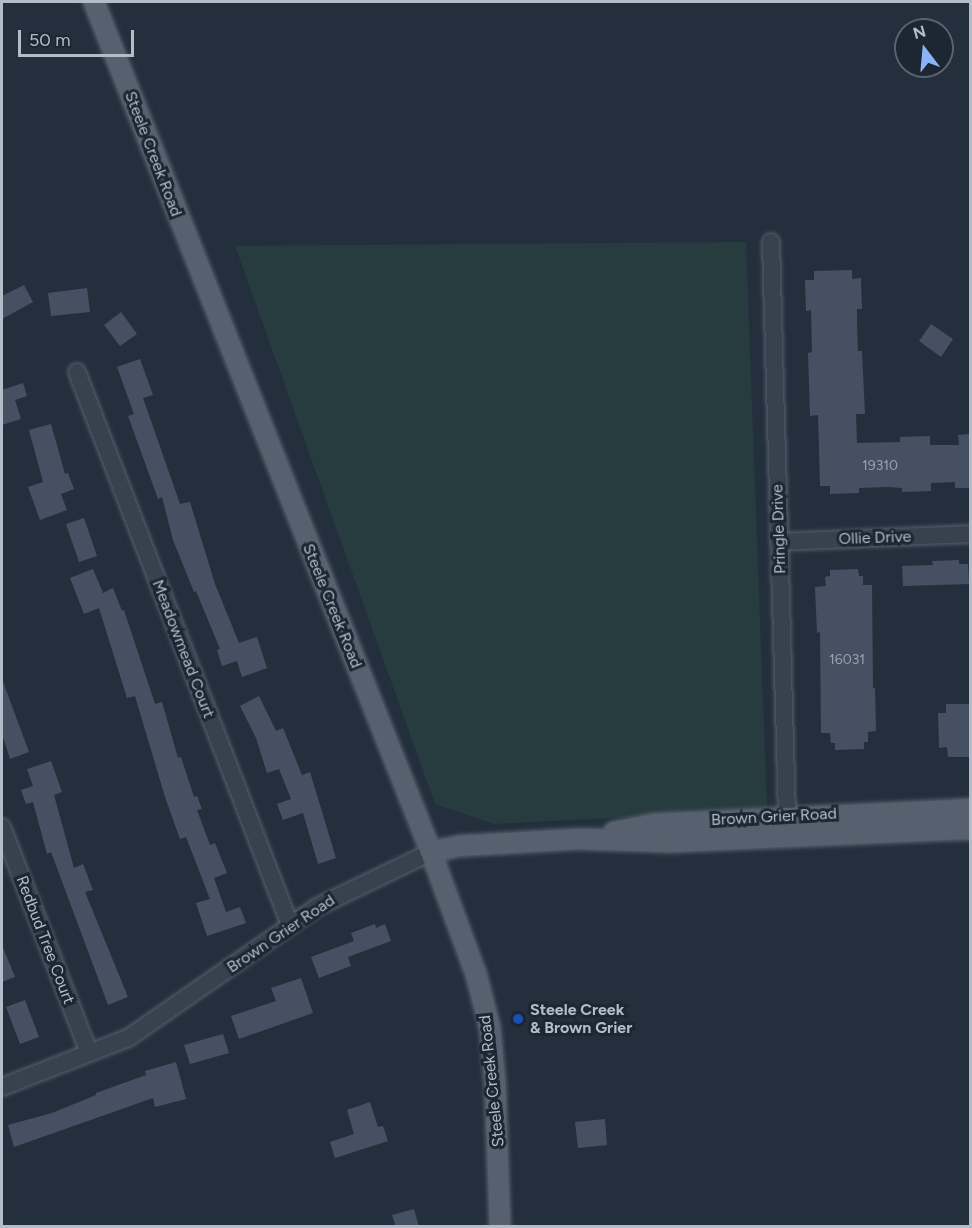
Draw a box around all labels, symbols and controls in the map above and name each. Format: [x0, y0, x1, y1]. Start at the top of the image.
scale bar [21, 18, 136, 56]
north arrow [894, 18, 954, 78]
text: N [911, 21, 928, 43]
text: 50 m [29, 29, 71, 51]
street label: Steele Creek Road [120, 89, 186, 219]
house number: 19310 [862, 458, 898, 474]
street label: Pringle Drive [768, 484, 790, 574]
street label: Ollie Drive [838, 527, 912, 549]
street label: Steele Creek Road [298, 541, 366, 671]
street label: Meadowmead Court [148, 577, 218, 721]
house number: 16031 [829, 652, 865, 668]
street label: Brown Grier Road [711, 804, 837, 830]
street label: Redbud Tree Court [12, 873, 78, 1007]
street label: Brown Grier Road [223, 891, 339, 977]
place label: Steele Creek & Brown Grier [530, 1000, 632, 1038]
marker: Steele Creek & Brown Grier [511, 1012, 525, 1026]
street label: Steele Creek Road [476, 1014, 508, 1148]

